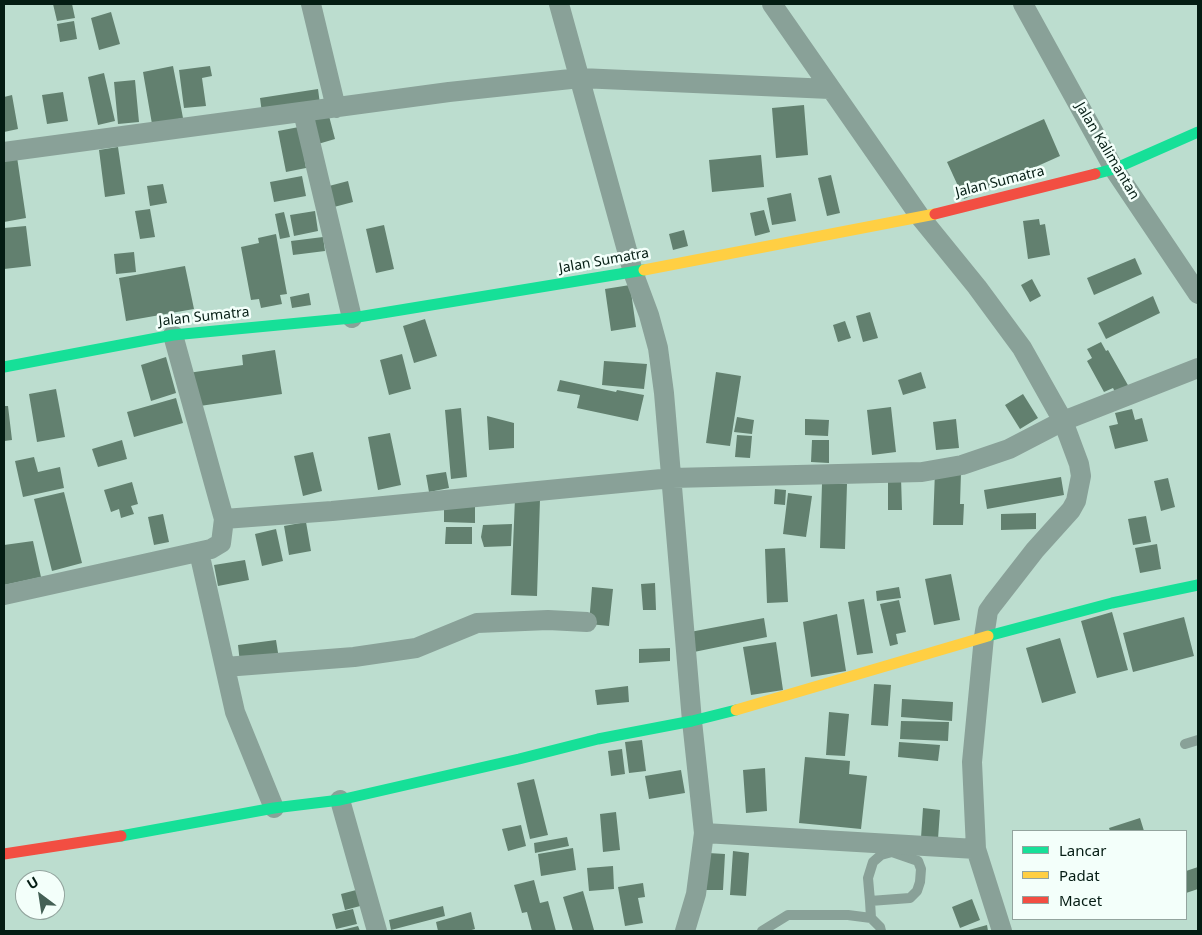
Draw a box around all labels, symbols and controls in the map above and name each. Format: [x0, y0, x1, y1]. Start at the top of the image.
street label: Jalan Kalimantan [1071, 99, 1143, 203]
street label: Jalan Sumatra [954, 163, 1046, 201]
street label: Jalan Sumatra [558, 245, 650, 277]
street label: Jalan Sumatra [158, 304, 250, 330]
legend [1012, 830, 1187, 920]
text: Lancar [1059, 840, 1106, 860]
text: Padat [1059, 865, 1100, 885]
north arrow [15, 870, 65, 920]
text: U [23, 872, 42, 893]
text: Macet [1059, 890, 1102, 910]

